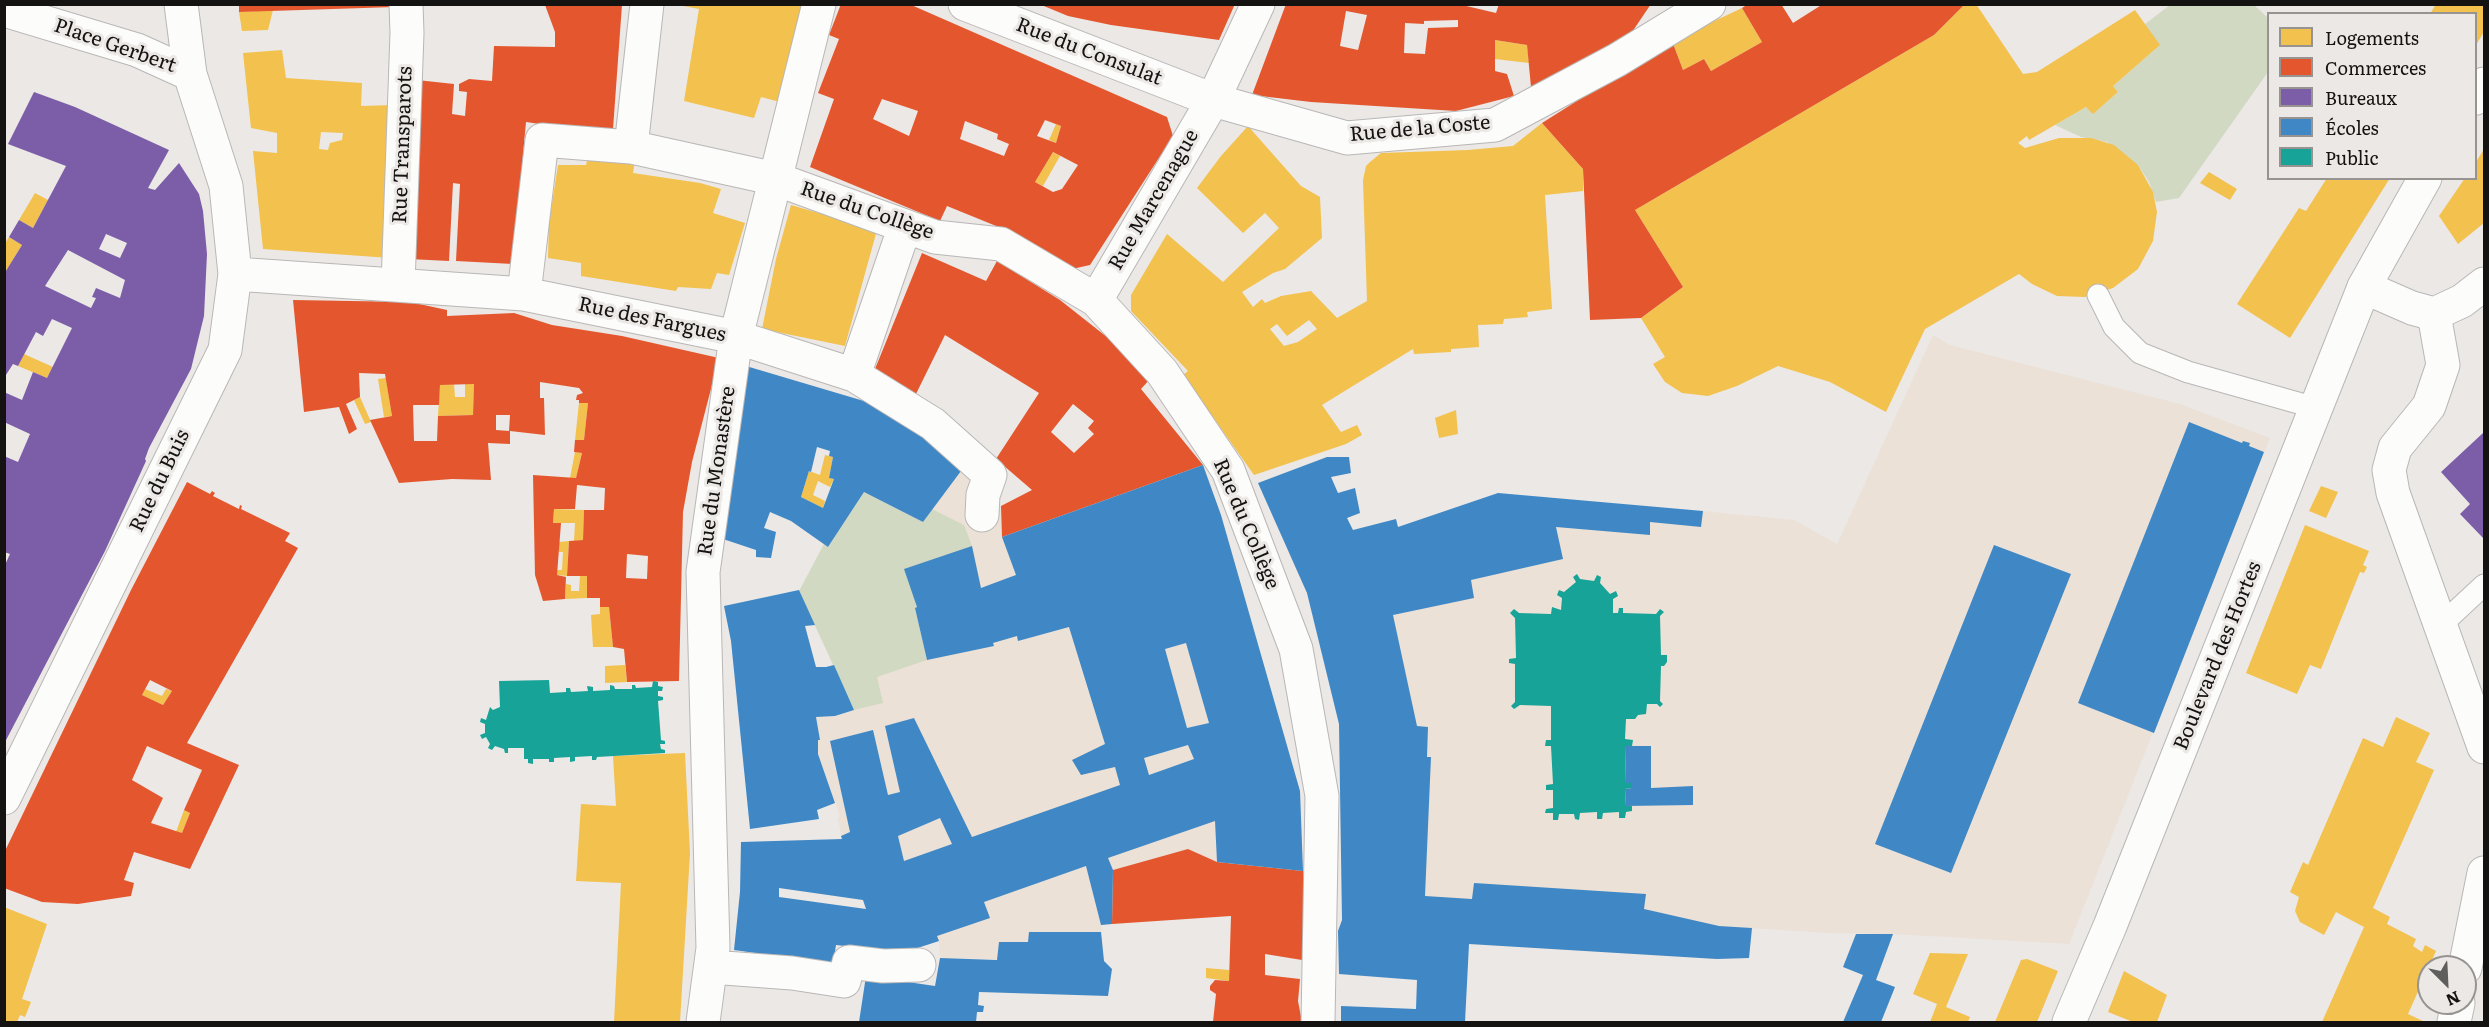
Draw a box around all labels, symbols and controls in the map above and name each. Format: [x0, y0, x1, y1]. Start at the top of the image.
legend [2267, 12, 2477, 180]
street label: Rue du Consulat [1013, 13, 1165, 91]
street label: Place Gerbert [51, 14, 179, 78]
text: Logements [2325, 24, 2419, 51]
text: Commerces [2325, 54, 2426, 81]
street label: Rue Transparots [388, 66, 418, 224]
text: Bureaux [2325, 84, 2397, 111]
street label: Rue de la Coste [1349, 111, 1491, 147]
text: Écoles [2325, 114, 2379, 141]
street label: Rue Marcenague [1104, 125, 1204, 275]
text: Public [2325, 144, 2379, 171]
street label: Rue du Collège [797, 177, 937, 245]
street label: Rue des Fargues [576, 293, 728, 347]
street label: Rue du Monastère [693, 385, 741, 557]
street label: Rue du Buis [125, 426, 195, 536]
street label: Rue du Collège [1208, 455, 1284, 593]
street label: Boulevard des Hortes [2169, 558, 2267, 754]
north arrow [2417, 955, 2477, 1015]
text: N [2442, 986, 2465, 1013]

